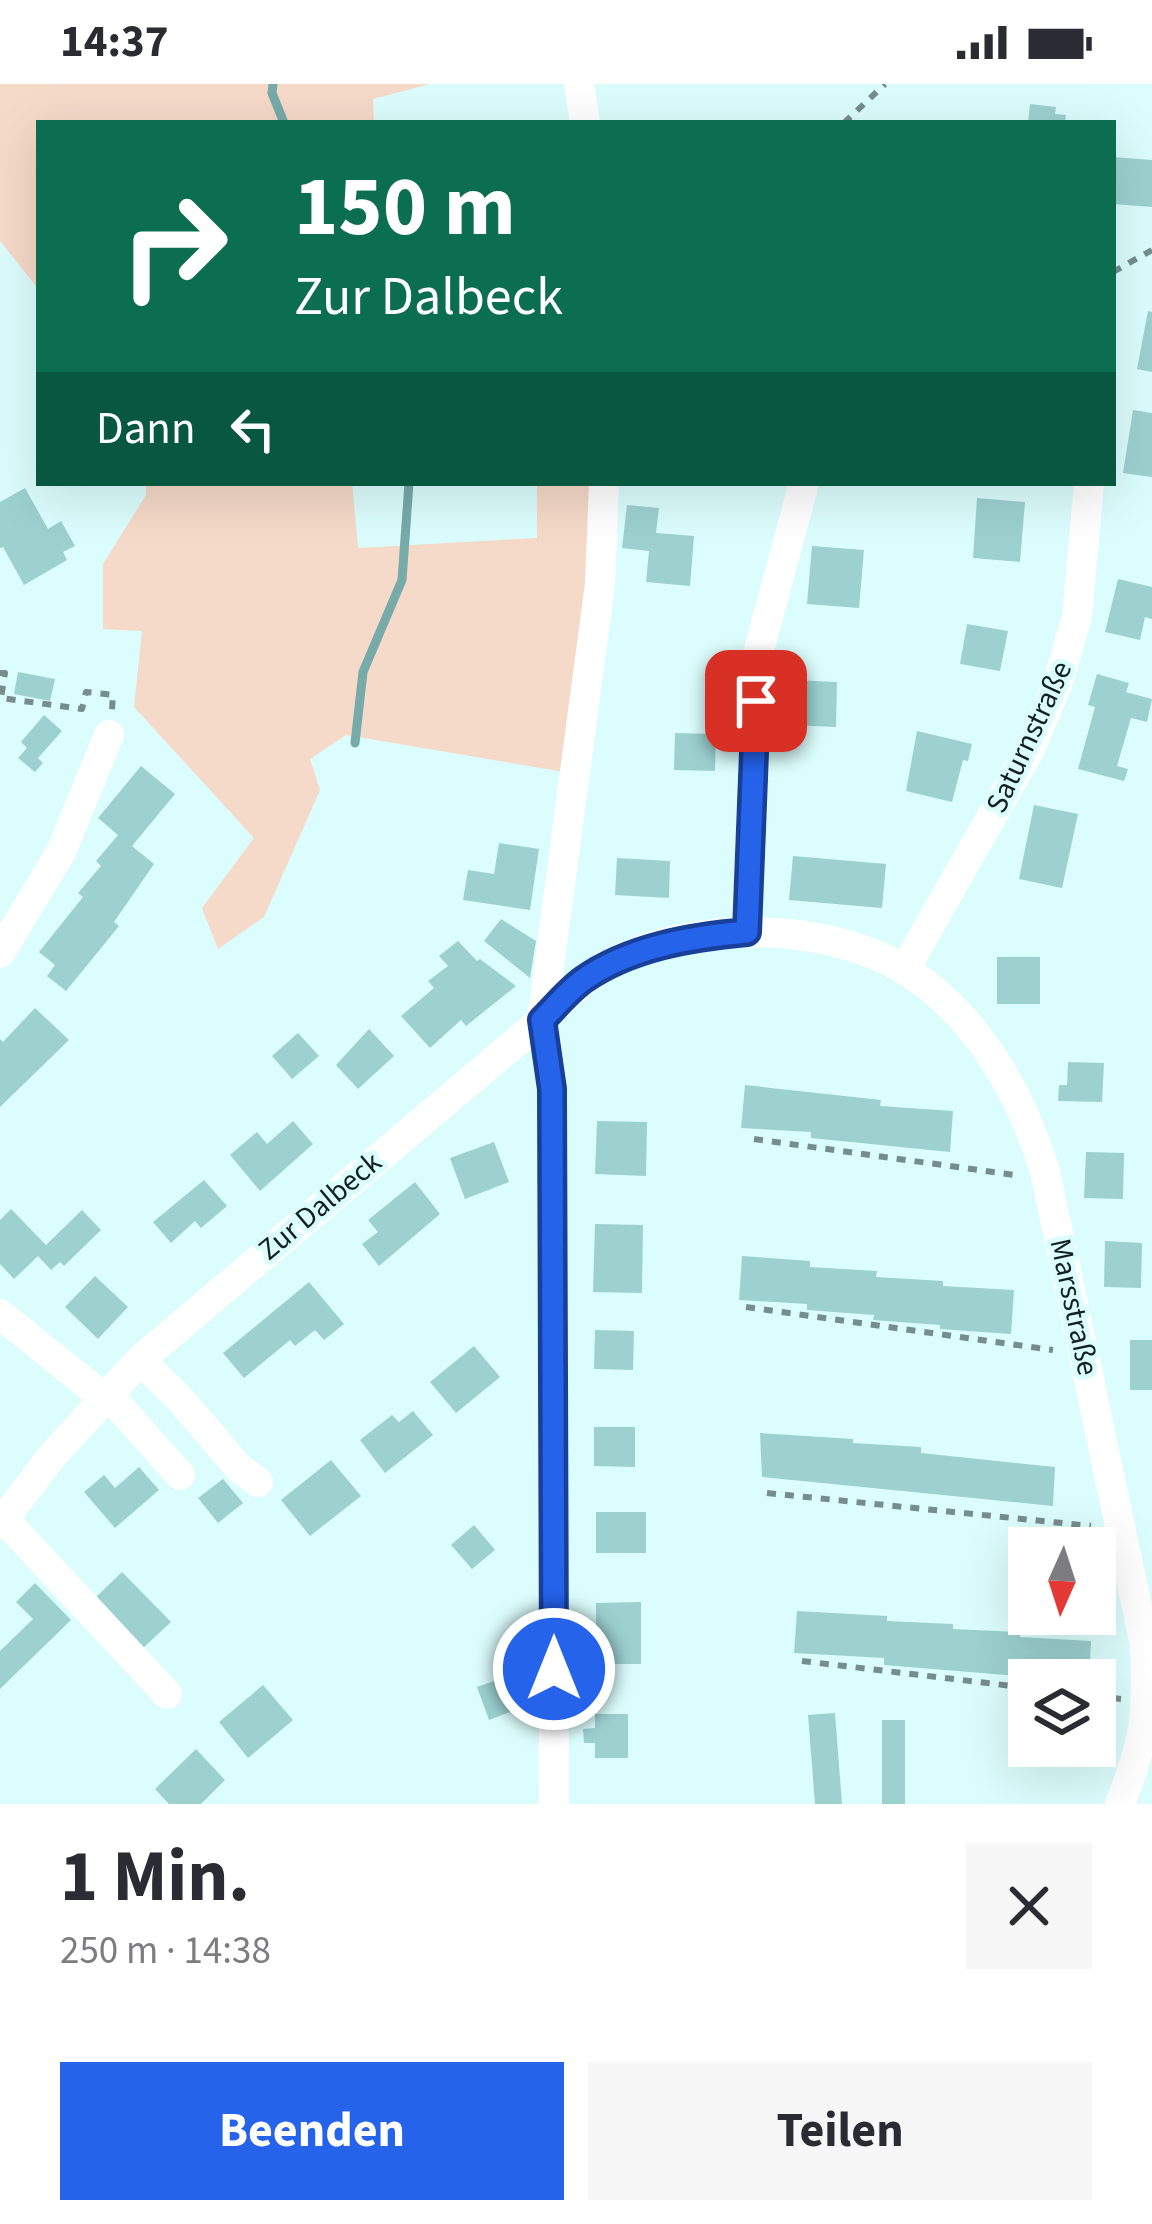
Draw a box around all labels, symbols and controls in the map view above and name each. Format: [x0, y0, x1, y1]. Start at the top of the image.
text: 14:37 [60, 10, 169, 74]
text: 150 m [294, 148, 516, 268]
icon: right [96, 168, 252, 324]
text: Zur Dalbeck [294, 259, 563, 336]
icon: left [220, 396, 286, 462]
text: Dann [96, 397, 196, 461]
pin [705, 650, 807, 752]
street label: Saturnstraße [975, 654, 1083, 820]
icon: arrive [723, 668, 789, 734]
street label: Zur Dalbeck [249, 1141, 391, 1271]
street label: Marsstraße [1039, 1235, 1109, 1379]
north arrow [1008, 1527, 1116, 1635]
map controls [1008, 1527, 1116, 1767]
position arrow [491, 1606, 617, 1732]
button: layers [1008, 1659, 1116, 1767]
text: 1 Min. [60, 1826, 250, 1929]
button: close [966, 1843, 1092, 1969]
text: 250 m · 14:38 [60, 1923, 271, 1979]
button: Beenden [60, 2062, 564, 2200]
button: Teilen [588, 2062, 1092, 2200]

